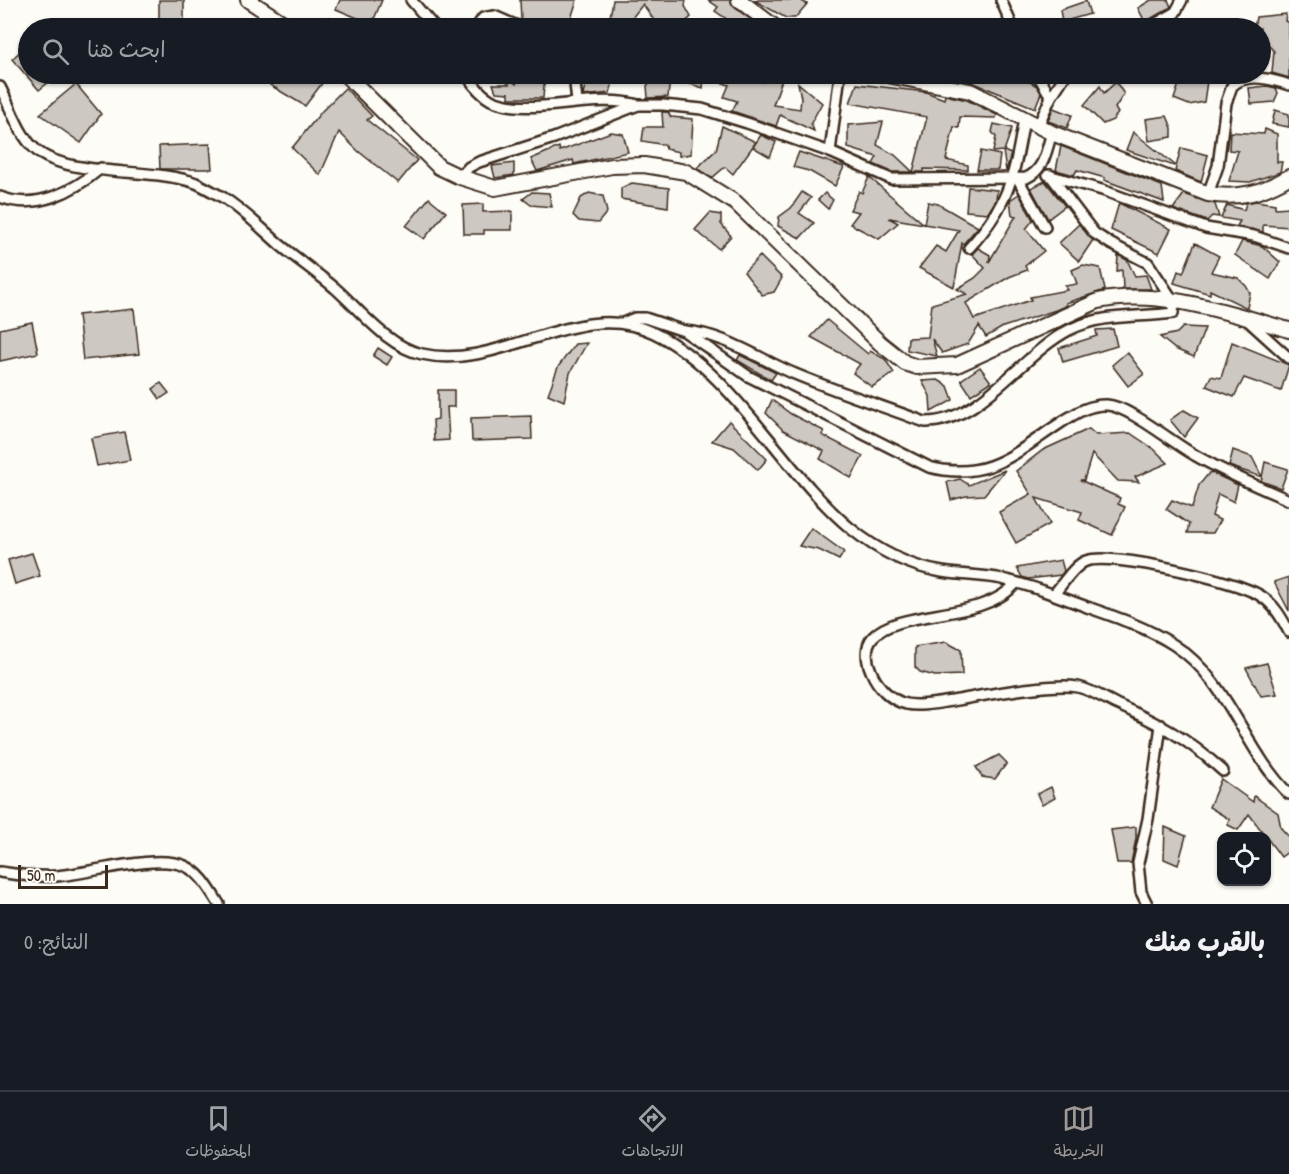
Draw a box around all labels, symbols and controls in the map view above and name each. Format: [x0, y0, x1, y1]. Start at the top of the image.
search box [18, 18, 1271, 84]
text: ابحث هنا [87, 34, 166, 64]
icon: search [39, 35, 72, 68]
map controls [1217, 832, 1271, 886]
button: locate [1217, 832, 1271, 886]
scale bar [18, 862, 108, 890]
text: 50 m [27, 864, 56, 886]
text: بالقرب منك [1145, 924, 1265, 959]
text: النتائج: 0 [24, 928, 88, 955]
tab: المحفوظات [185, 1102, 251, 1165]
tab: الاتجاهات [622, 1102, 683, 1165]
tab: الخريطة [1054, 1102, 1104, 1165]

